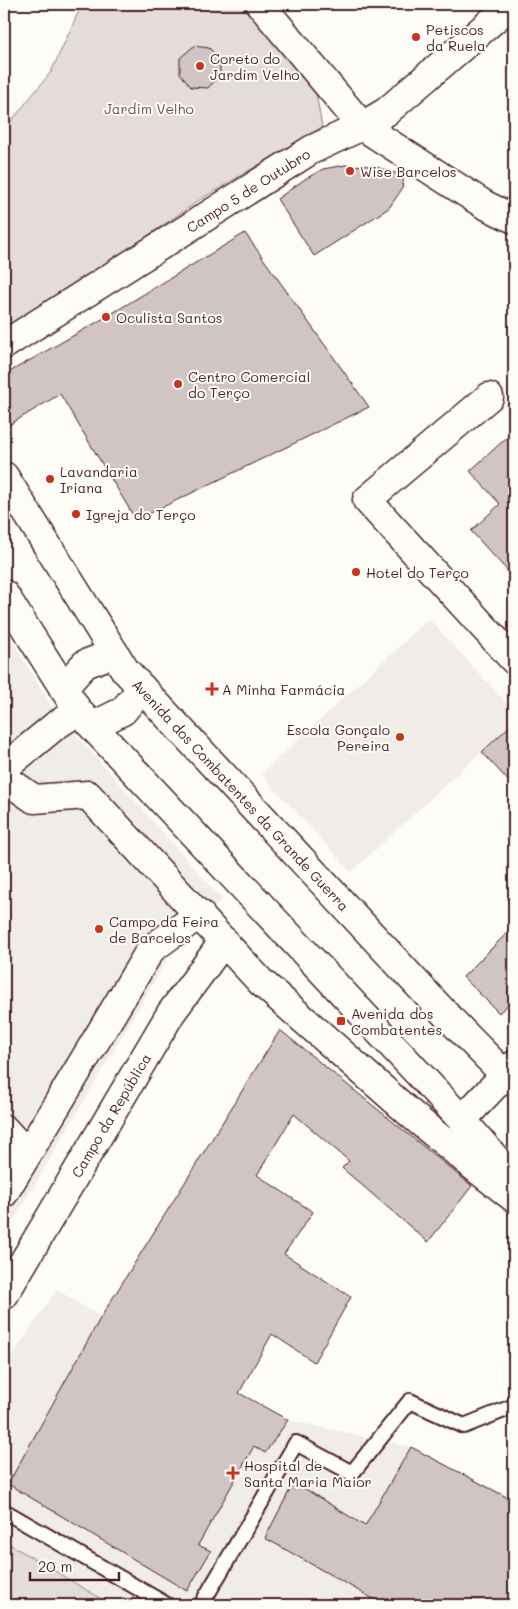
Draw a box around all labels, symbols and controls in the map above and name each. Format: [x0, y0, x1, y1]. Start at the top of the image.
place label: Petiscos da Ruela [426, 20, 486, 55]
marker: Petiscos da Ruela [410, 31, 422, 43]
place label: Coreto do Jardim Velho [210, 49, 300, 84]
marker: Coreto do Jardim Velho [194, 60, 206, 72]
park label: Jardim Velho [104, 99, 194, 118]
street label: Campo 5 de Outubro [183, 144, 313, 236]
place label: Wise Barcelos [360, 162, 457, 181]
marker: Wise Barcelos [344, 165, 356, 177]
place label: Oculista Santos [116, 308, 223, 327]
marker: Oculista Santos [100, 311, 112, 323]
place label: Centro Comercial do Terço [188, 367, 310, 402]
marker: Centro Comercial do Terço [172, 378, 184, 390]
place label: Lavandaria Iriana [60, 462, 138, 497]
marker: Lavandaria Iriana [44, 473, 56, 485]
place label: Igreja do Terço [86, 505, 196, 524]
marker: Igreja do Terço [70, 508, 82, 520]
place label: Hotel do Terço [366, 563, 469, 582]
marker: Hotel do Terço [350, 566, 362, 578]
street label: Avenida dos Combatentes da Grande Guerra [128, 675, 354, 915]
place label: A Minha Farmácia [222, 680, 345, 699]
marker: A Minha Farmácia [206, 683, 218, 695]
place label: Escola Gonçalo Pereira [287, 720, 390, 755]
marker: Escola Gonçalo Pereira [394, 731, 406, 743]
place label: Campo da Feira de Barcelos [109, 912, 219, 947]
marker: Campo da Feira de Barcelos [93, 923, 105, 935]
place label: Avenida dos Combatentes [351, 1004, 442, 1039]
marker: Avenida dos Combatentes [335, 1015, 347, 1027]
street label: Campo da República [66, 1050, 155, 1181]
place label: Hospital de Santa Maria Maior [244, 1456, 372, 1491]
marker: Hospital de Santa Maria Maior [226, 1466, 240, 1480]
scale bar [30, 1549, 119, 1581]
text: 20 m [38, 1556, 72, 1576]

